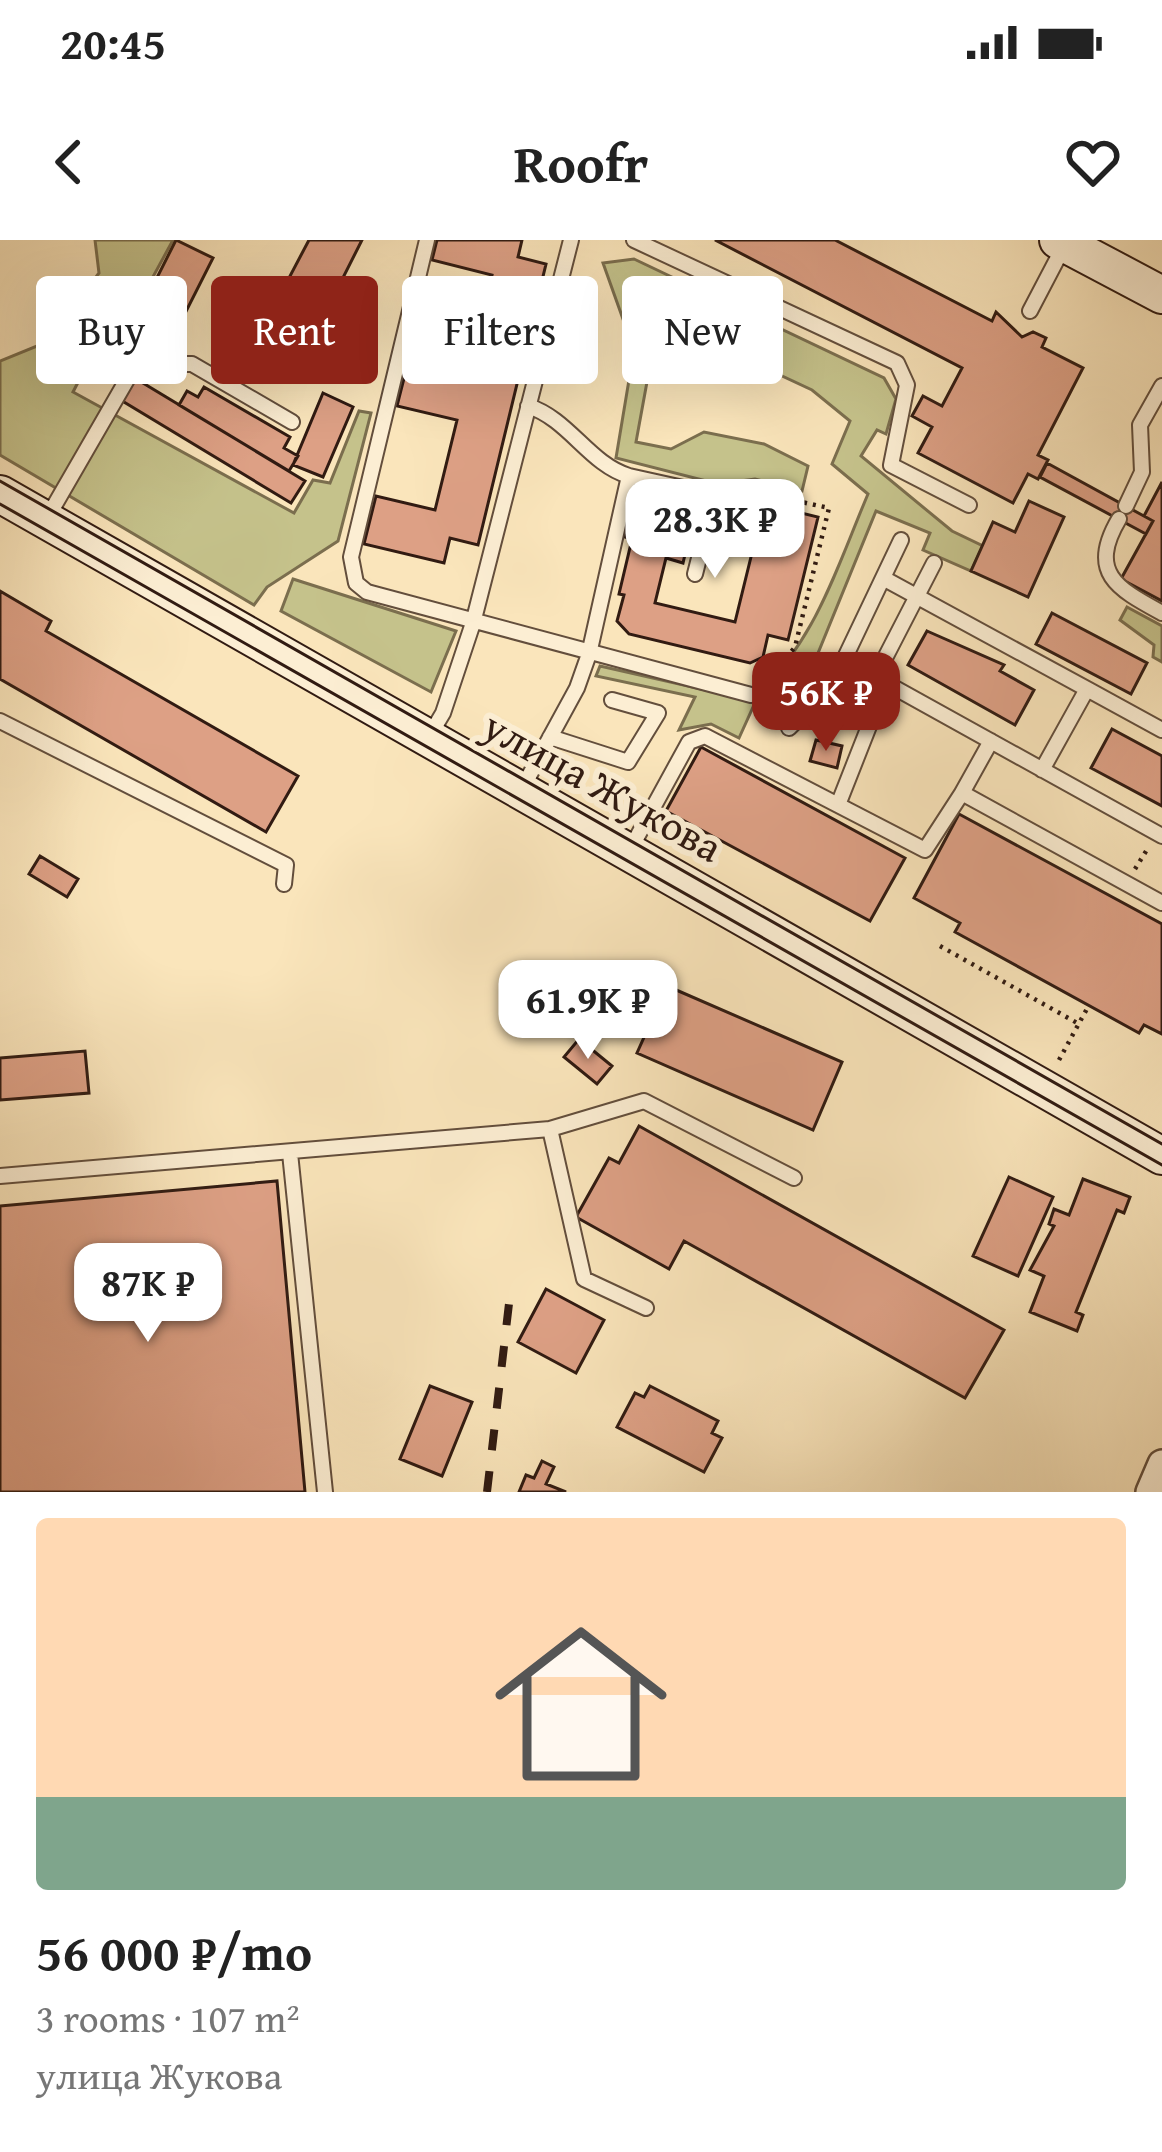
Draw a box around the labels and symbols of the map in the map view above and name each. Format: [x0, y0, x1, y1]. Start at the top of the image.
pin: 28.3K ₽ [604, 479, 826, 581]
pin: 56K ₽ [742, 652, 910, 754]
street label: улица Жукова [472, 694, 734, 877]
pin: 61.9K ₽ [477, 960, 699, 1062]
pin: 87K ₽ [64, 1243, 232, 1345]

